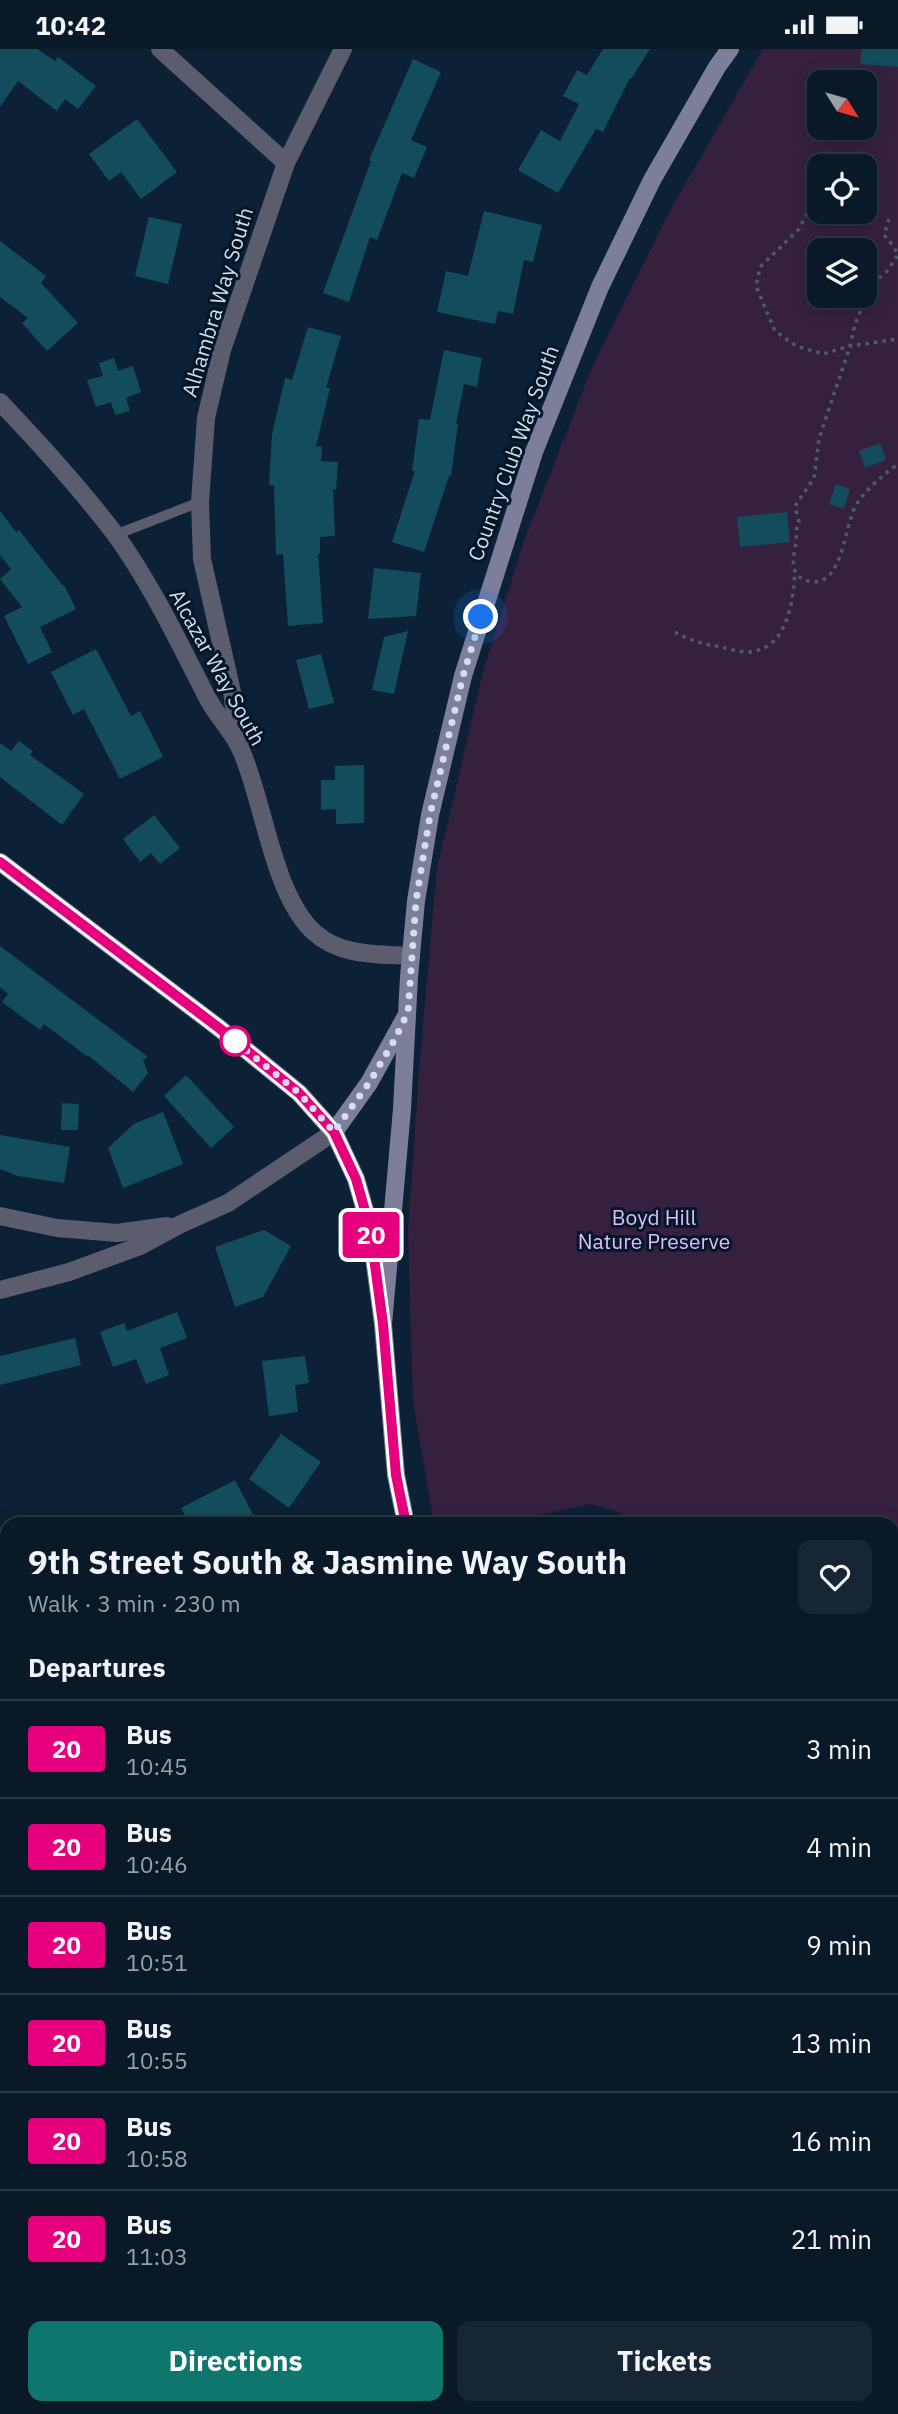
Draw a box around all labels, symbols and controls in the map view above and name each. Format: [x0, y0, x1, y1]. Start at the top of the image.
text: 10:42 [35, 8, 106, 42]
north arrow [807, 70, 877, 140]
map controls [807, 70, 877, 308]
button: locate [807, 154, 877, 224]
street label: Alhambra Way South [175, 204, 259, 400]
button: layers [807, 238, 877, 308]
street label: Country Club Way South [461, 341, 565, 565]
street label: Alcazar Way South [163, 584, 273, 750]
your location [463, 599, 498, 634]
unlabelled marker [220, 1026, 250, 1056]
park label: Boyd Hill Nature Preserve [578, 1203, 730, 1255]
line badge: 20 [340, 1212, 402, 1258]
text: 20 [357, 1219, 385, 1251]
text: 9th Street South & Jasmine Way South [28, 1540, 627, 1583]
button: heart [798, 1540, 872, 1614]
text: Walk · 3 min · 230 m [28, 1588, 241, 1618]
text: Departures [28, 1650, 166, 1684]
text: Bus [126, 1717, 172, 1751]
text: 3 min [806, 1732, 872, 1766]
text: 20 [52, 1733, 81, 1765]
text: 10:45 [126, 1751, 188, 1781]
text: Bus [126, 1815, 172, 1849]
text: 4 min [806, 1830, 872, 1864]
text: 20 [52, 1831, 81, 1863]
text: 10:46 [126, 1849, 188, 1879]
text: Bus [126, 1913, 172, 1947]
text: 9 min [806, 1928, 872, 1962]
text: 20 [52, 1929, 81, 1961]
text: 10:51 [126, 1947, 188, 1977]
text: Bus [126, 2011, 172, 2045]
text: 13 min [791, 2026, 872, 2060]
text: 20 [52, 2027, 81, 2059]
text: 10:55 [126, 2045, 188, 2075]
text: Bus [126, 2109, 172, 2143]
text: 16 min [791, 2124, 872, 2158]
text: 20 [52, 2125, 81, 2157]
text: 10:58 [126, 2143, 188, 2173]
text: Bus [126, 2207, 172, 2241]
text: 21 min [791, 2222, 872, 2256]
text: 20 [52, 2223, 81, 2255]
text: 11:03 [126, 2241, 188, 2271]
button: Directions [28, 2321, 443, 2401]
button: Tickets [457, 2321, 872, 2401]

